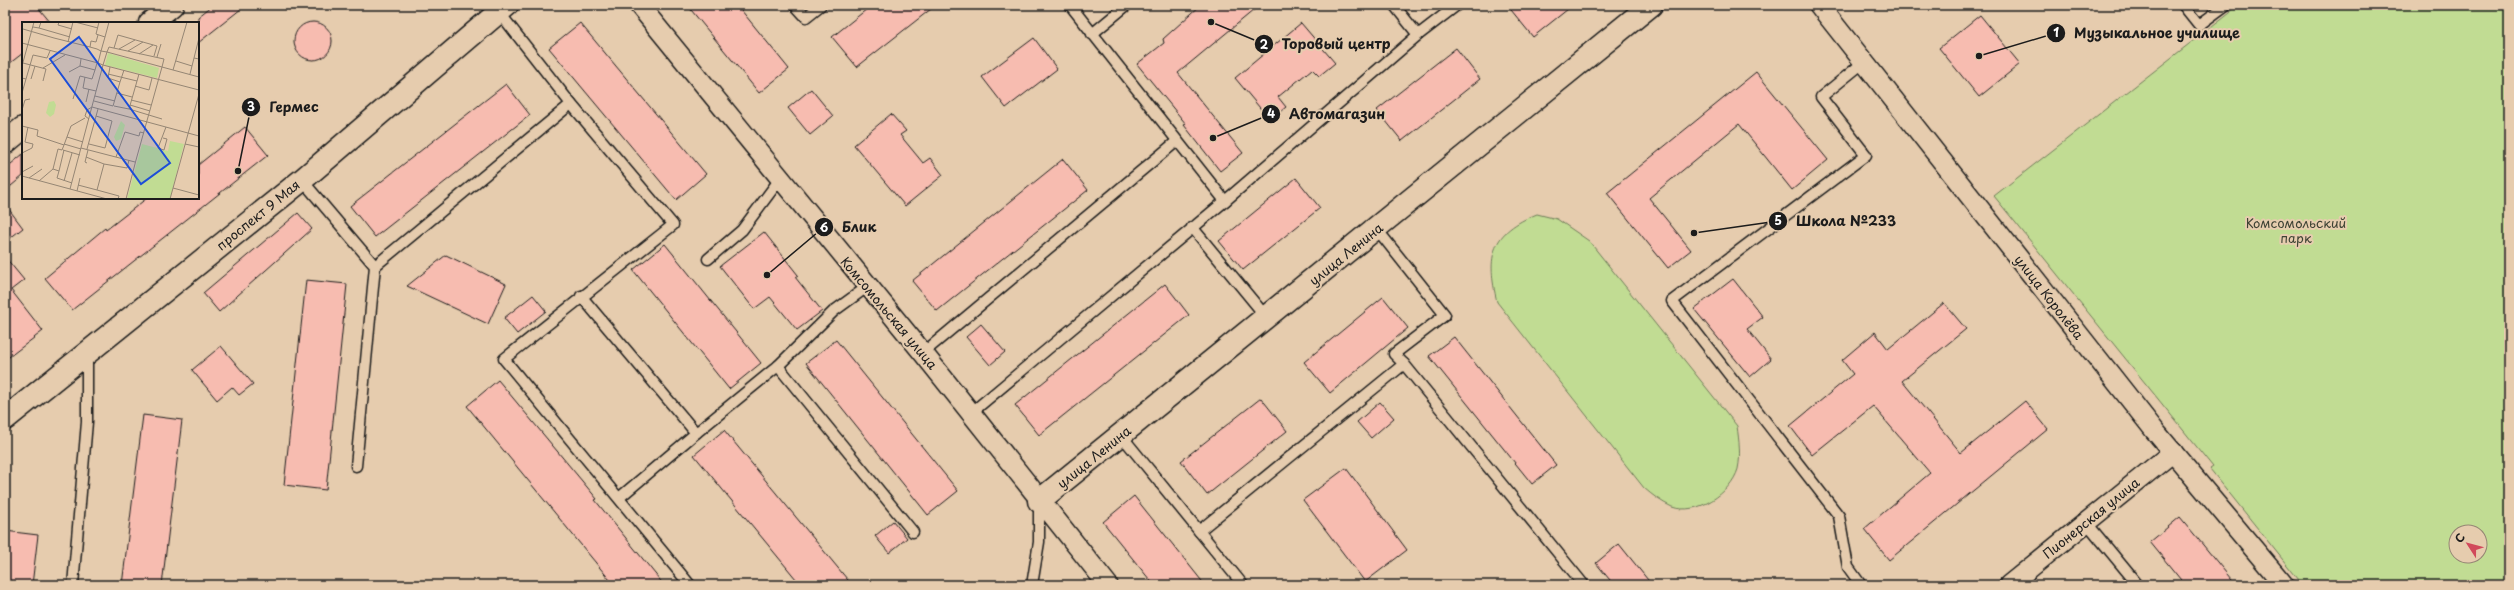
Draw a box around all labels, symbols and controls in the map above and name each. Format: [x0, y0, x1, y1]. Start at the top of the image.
callout: Музыкальное училище [2046, 20, 2249, 46]
inset map [22, 22, 199, 199]
text: Музыкальное училище [2074, 22, 2240, 43]
text: 1 [2053, 23, 2059, 41]
callout: Торовый центр [1254, 31, 1398, 57]
text: Торовый центр [1281, 33, 1391, 54]
text: 2 [1260, 35, 1269, 53]
callout: Гермес [241, 94, 327, 120]
text: Гермес [269, 96, 319, 117]
text: 3 [247, 97, 255, 115]
callout: Автомагазин [1261, 101, 1393, 127]
text: Автомагазин [1289, 103, 1385, 124]
text: 4 [1267, 104, 1275, 122]
street label: проспект 9 Мая [212, 175, 304, 254]
callout: Школа №233 [1768, 208, 1904, 234]
text: Школа №233 [1796, 210, 1896, 231]
text: 5 [1774, 211, 1782, 229]
park label: Комсомольский парк [2246, 213, 2346, 247]
callout: Блик [814, 214, 884, 240]
text: Блик [842, 216, 876, 237]
street label: улица Ленина [1305, 217, 1387, 289]
text: 6 [820, 218, 829, 236]
street label: улица Королёва [2010, 250, 2089, 344]
street label: Комсомольская улица [837, 252, 943, 374]
street label: улица Ленина [1053, 420, 1135, 492]
street label: Пионерская улица [2038, 472, 2144, 563]
north arrow [2448, 524, 2488, 564]
text: С [2450, 529, 2469, 546]

